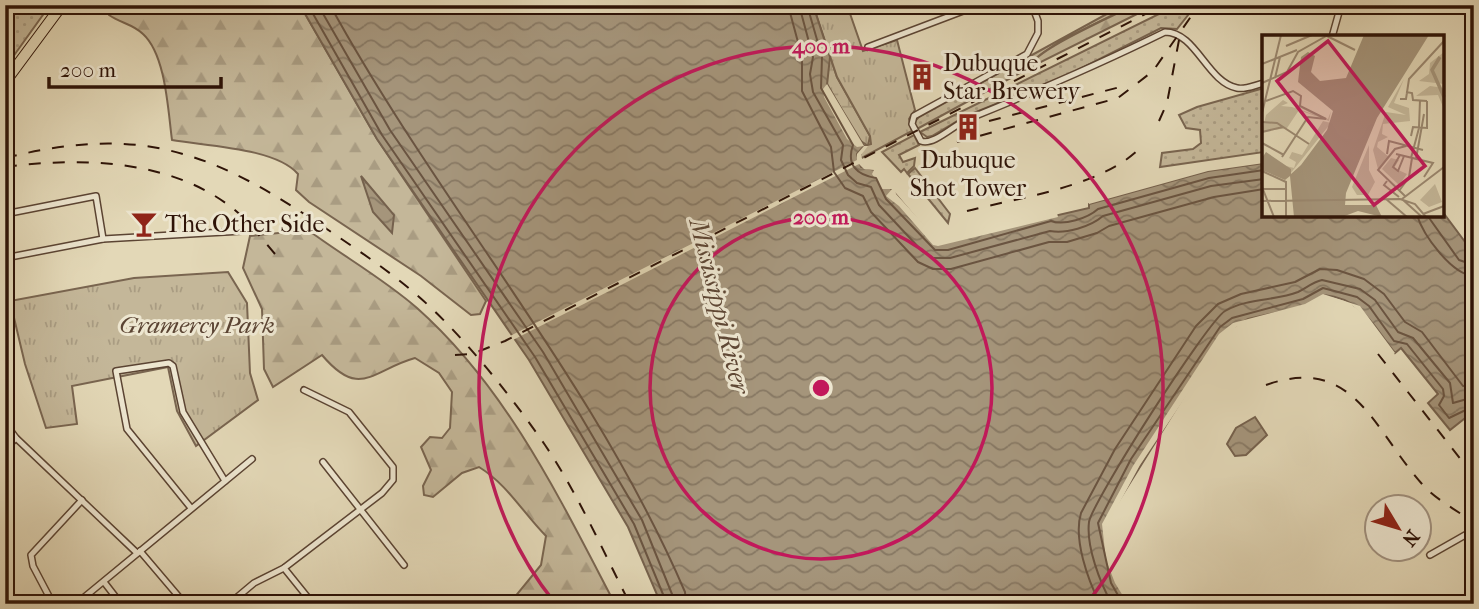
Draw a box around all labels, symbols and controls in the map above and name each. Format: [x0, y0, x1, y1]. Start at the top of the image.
text: 400 m [791, 34, 850, 59]
inset map [1262, 35, 1444, 217]
scale bar [49, 46, 220, 90]
place label: Dubuque Star Brewery [943, 49, 1081, 105]
text: 200 m [60, 58, 116, 82]
building icon: Dubuque Star Brewery [907, 62, 937, 92]
building icon: Dubuque Shot Tower [953, 112, 983, 142]
place label: Dubuque Shot Tower [910, 146, 1027, 202]
text: 200 m [793, 205, 850, 229]
bar icon: The Other Side [129, 209, 159, 239]
place label: The Other Side [165, 210, 325, 238]
water label: Mississippi River [682, 213, 757, 399]
park label: Gramercy Park [119, 311, 275, 339]
centre of rings [809, 376, 833, 400]
north arrow [1364, 494, 1434, 564]
text: N [1397, 525, 1424, 551]

